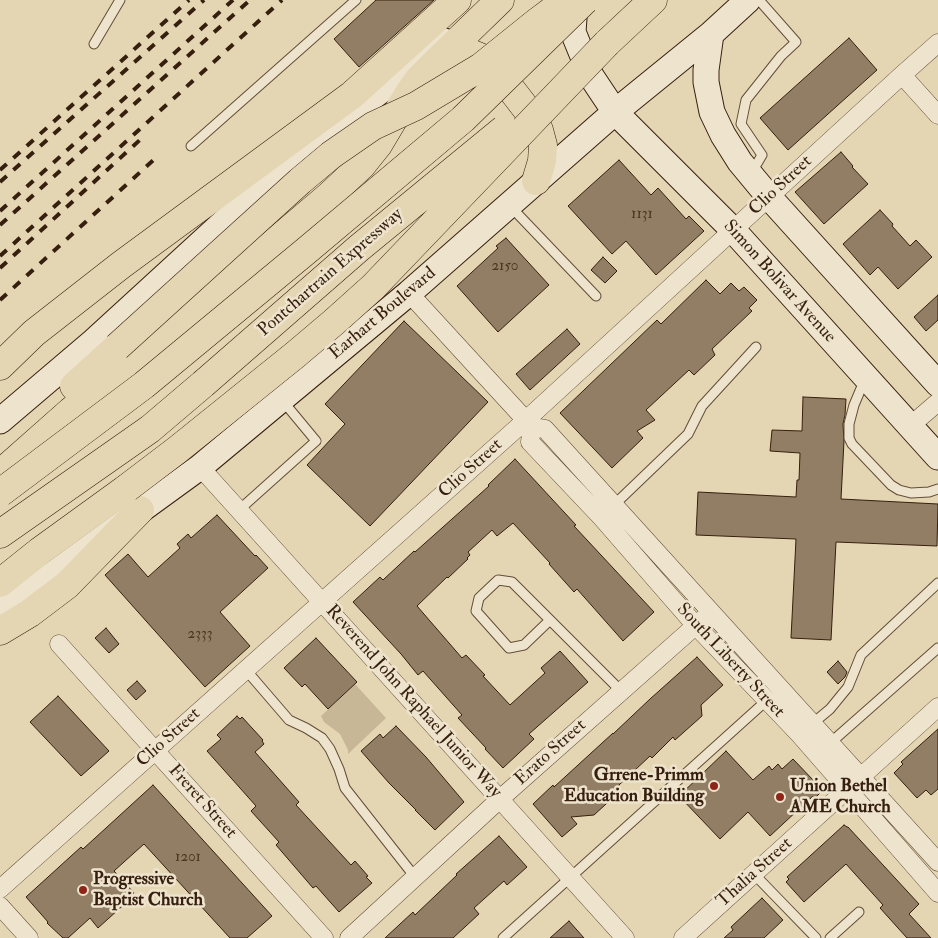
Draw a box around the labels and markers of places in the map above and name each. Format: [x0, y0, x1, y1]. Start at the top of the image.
place label: Grrene-Primm Education Building [564, 765, 704, 808]
place label: Union Bethel AME Church [790, 776, 891, 819]
marker: Grrene-Primm Education Building [708, 780, 720, 792]
marker: Union Bethel AME Church [774, 791, 786, 803]
place label: Progressive Baptist Church [93, 869, 203, 912]
marker: Progressive Baptist Church [77, 884, 89, 896]

